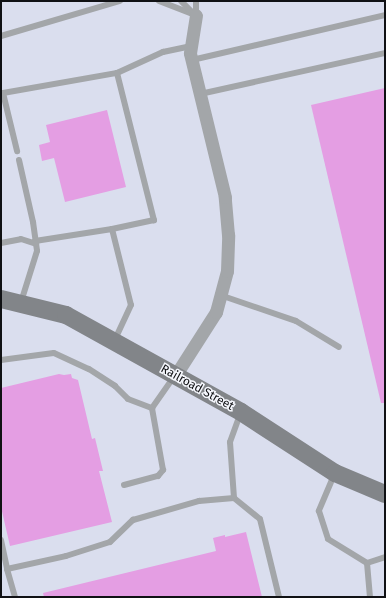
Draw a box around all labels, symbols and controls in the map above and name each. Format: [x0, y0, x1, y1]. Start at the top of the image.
street label: Railroad Street [158, 362, 236, 414]

